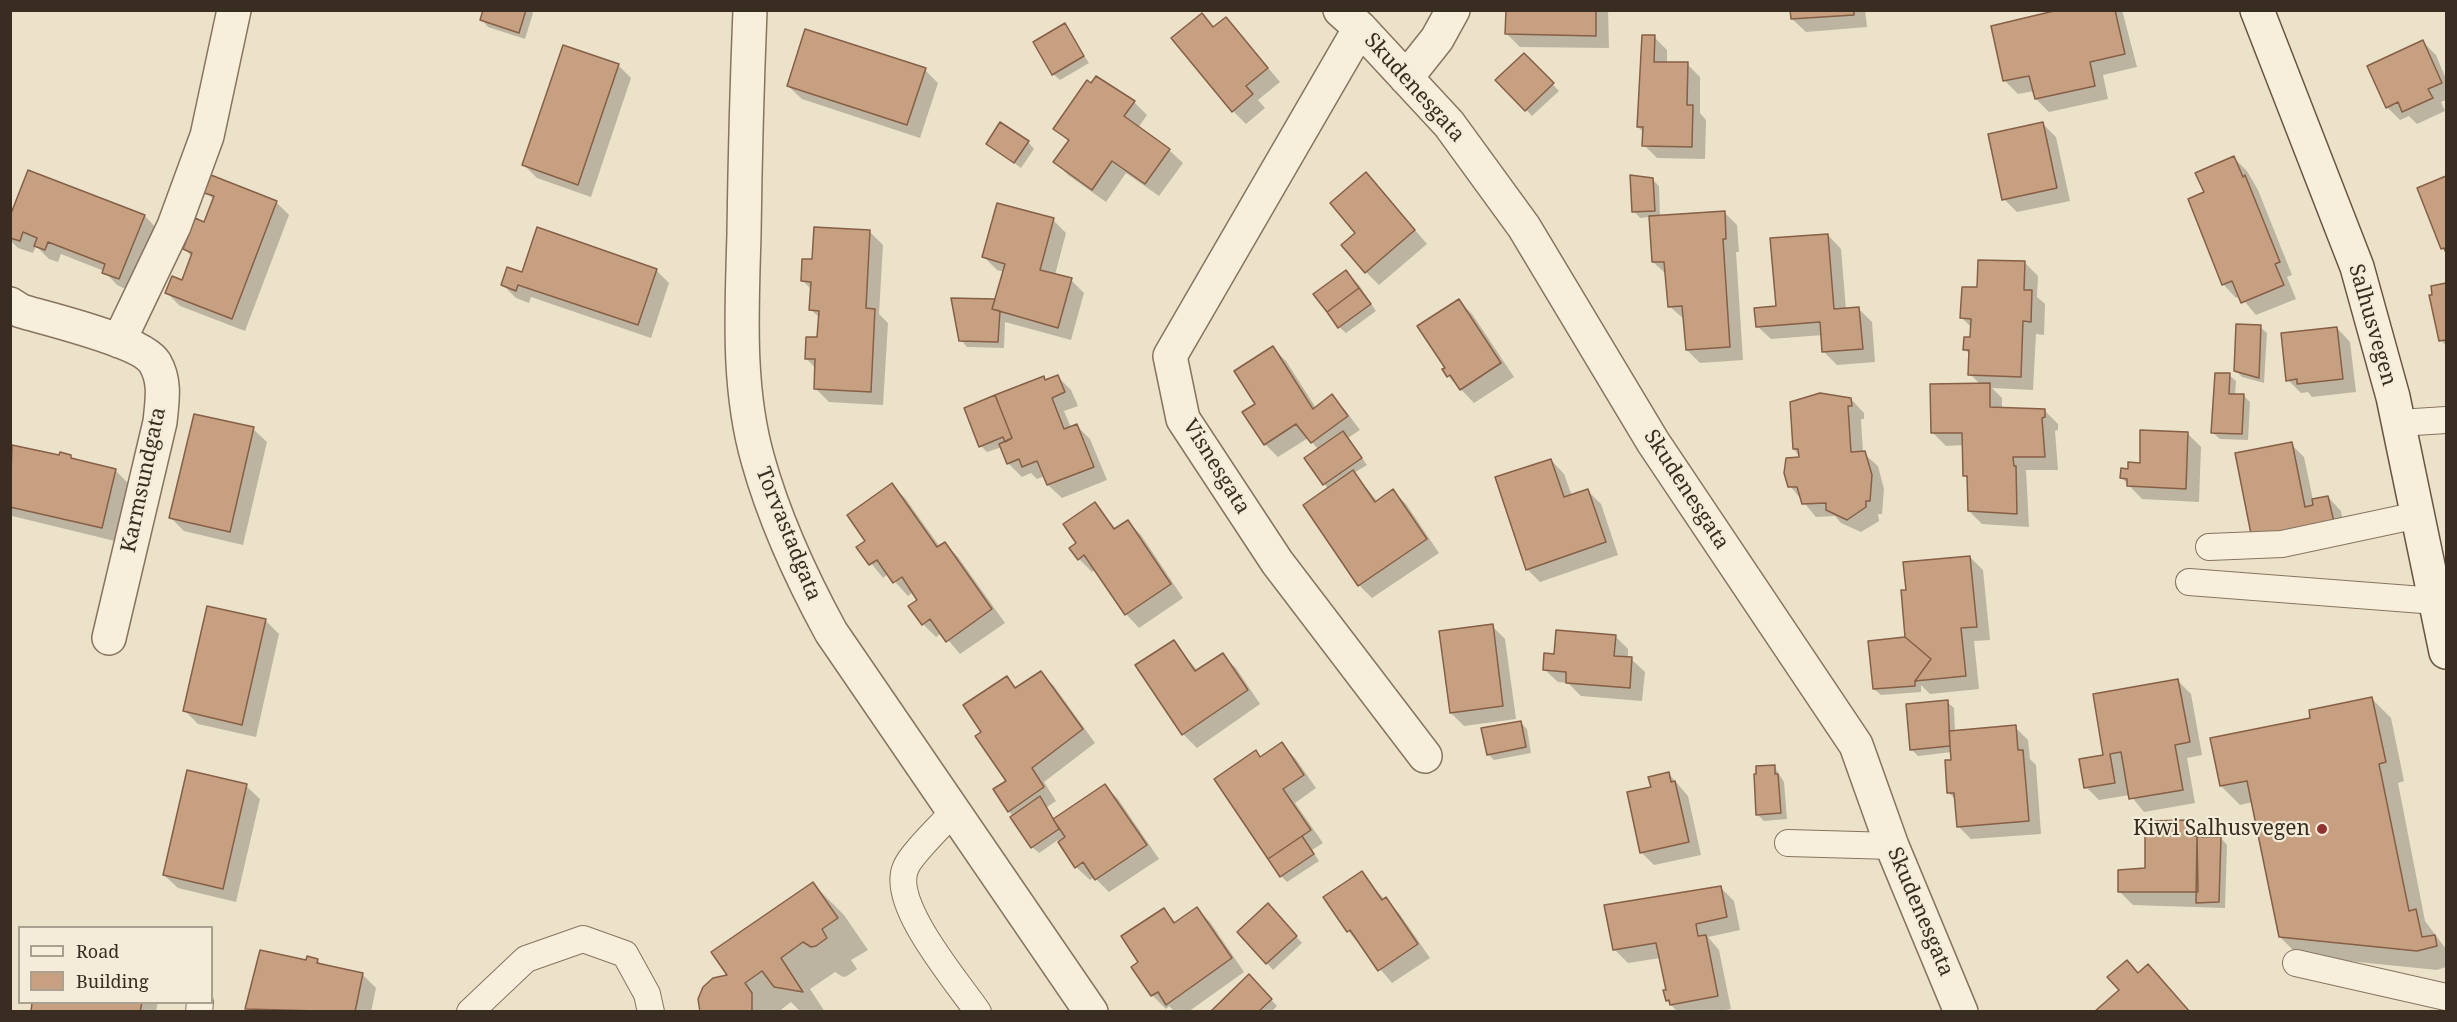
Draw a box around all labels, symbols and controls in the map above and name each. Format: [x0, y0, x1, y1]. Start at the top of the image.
street label: Skudenesgata [1359, 28, 1469, 148]
street label: Salhusvegen [2343, 261, 2401, 389]
street label: Karmsundgata [116, 405, 172, 555]
street label: Visnesgata [1177, 415, 1255, 519]
street label: Skudenesgata [1638, 425, 1734, 555]
street label: Torvastadgata [750, 464, 826, 604]
place label: Kiwi Salhusvegen [2133, 816, 2310, 842]
marker: Kiwi Salhusvegen [2315, 822, 2329, 836]
street label: Skudenesgata [1881, 844, 1959, 980]
legend [18, 926, 213, 1004]
text: Road [76, 939, 119, 963]
text: Building [76, 969, 149, 993]

